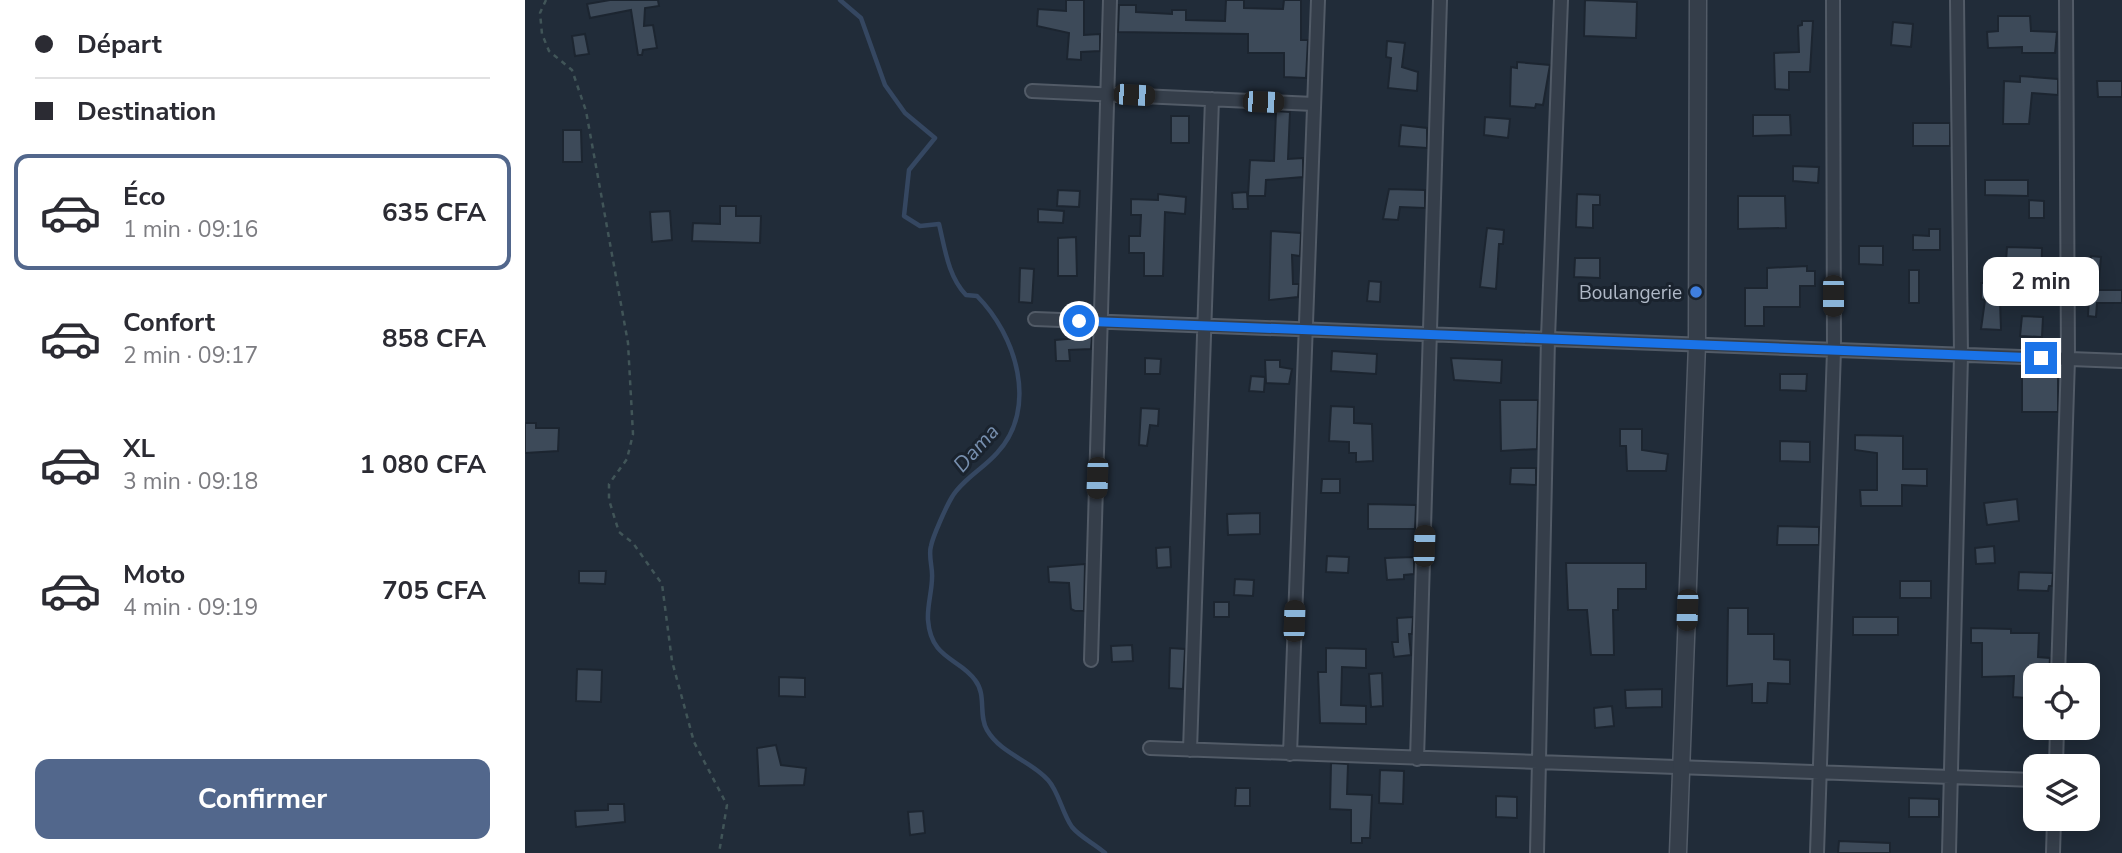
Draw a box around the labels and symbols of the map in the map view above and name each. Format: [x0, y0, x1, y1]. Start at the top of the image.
car [1113, 83, 1156, 107]
car [1242, 91, 1285, 113]
callout: 2 min [1983, 256, 2099, 306]
car [1823, 275, 1844, 317]
place label: Boulangerie [1579, 280, 1682, 306]
marker: Boulangerie [1688, 284, 1704, 300]
route start [1063, 305, 1095, 337]
route end [2025, 342, 2057, 374]
water label: Dama [947, 418, 1005, 478]
car [1086, 457, 1109, 499]
car [1413, 525, 1436, 567]
car [1676, 589, 1699, 631]
car [1283, 600, 1306, 642]

